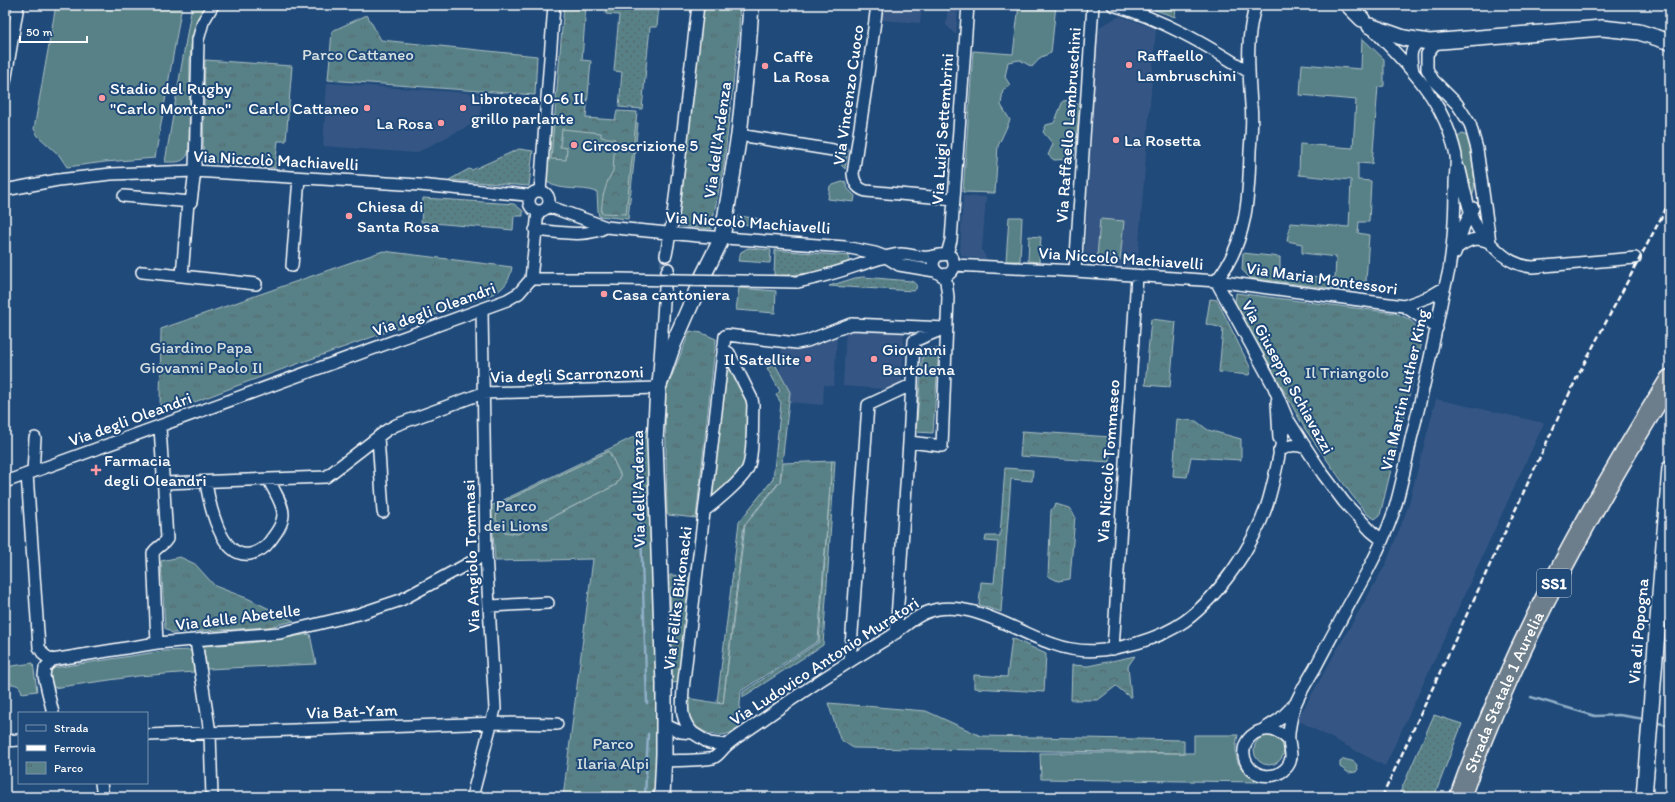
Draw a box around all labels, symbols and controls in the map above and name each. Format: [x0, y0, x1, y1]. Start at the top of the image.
scale bar [20, 18, 87, 44]
street label: Via Vincenzo Cuoco [828, 23, 868, 167]
text: 50 m [26, 25, 52, 39]
street label: Via Raffaello Lambruschini [1051, 26, 1085, 224]
park label: Parco Cattaneo [302, 44, 414, 64]
place label: Raffaello Lambruschini [1137, 45, 1236, 85]
place label: Caffè La Rosa [773, 46, 830, 86]
street label: Via Luigi Settembrini [927, 53, 957, 205]
marker: Raffaello Lambruschini [1124, 60, 1134, 70]
marker: Caffè La Rosa [760, 61, 770, 71]
place label: Stadio del Rugby "Carlo Montano" [110, 78, 232, 118]
street label: Via dell'Ardenza [699, 80, 735, 200]
place label: Libroteca 0-6 Il grillo parlante [471, 88, 585, 128]
marker: Stadio del Rugby "Carlo Montano" [97, 93, 107, 103]
place label: Carlo Cattaneo [248, 98, 359, 118]
marker: Carlo Cattaneo [362, 103, 372, 113]
marker: Libroteca 0-6 Il grillo parlante [458, 103, 468, 113]
place label: La Rosa [376, 113, 433, 133]
marker: La Rosa [436, 118, 446, 128]
place label: La Rosetta [1124, 130, 1201, 150]
place label: Circoscrizione 5 [582, 135, 698, 155]
marker: La Rosetta [1111, 135, 1121, 145]
marker: Circoscrizione 5 [569, 140, 579, 150]
street label: Via Niccolò Machiavelli [193, 146, 359, 174]
place label: Chiesa di Santa Rosa [357, 196, 439, 236]
street label: Via Niccolò Machiavelli [665, 206, 831, 238]
marker: Chiesa di Santa Rosa [344, 211, 354, 221]
street label: Via Niccolò Machiavelli [1038, 242, 1204, 274]
street label: Via Maria Montessori [1245, 257, 1399, 299]
street label: Via degli Oleandri [370, 278, 498, 340]
place label: Casa cantoniera [612, 284, 730, 304]
marker: Casa cantoniera [599, 289, 609, 299]
street label: Via Giuseppe Schiavazzi [1237, 297, 1339, 457]
street label: Via Martin Luther King [1376, 307, 1432, 473]
park label: Giardino Papa Giovanni Paolo II [139, 337, 263, 377]
place label: Giovanni Bartolena [882, 339, 955, 379]
place label: Il Satellite [724, 349, 800, 369]
marker: Il Satellite [803, 354, 813, 364]
marker: Giovanni Bartolena [869, 354, 879, 364]
street label: Via degli Scarronzoni [490, 361, 644, 387]
park label: Il Triangolo [1305, 362, 1389, 382]
street label: Via Niccolò Tommaseo [1092, 379, 1124, 543]
street label: Via degli Oleandri [66, 388, 194, 450]
street label: Via dell'Ardenza [627, 430, 649, 548]
place label: Farmacia degli Oleandri [104, 450, 207, 490]
marker: Farmacia degli Oleandri [91, 465, 101, 475]
street label: Via Angiolo Tommasi [458, 479, 484, 633]
park label: Parco dei Lions [484, 495, 548, 535]
street label: Via Feliks Bikonacki [658, 525, 696, 671]
road number: SS1 [1537, 569, 1571, 597]
street label: Via di Popogna [1623, 577, 1653, 685]
street label: Via Ludovico Antonio Muratori [726, 592, 922, 730]
street label: Via delle Abetelle [174, 599, 302, 635]
street label: Strada Statale 1 Aurelia [1460, 608, 1548, 775]
street label: Via Bat-Yam [306, 699, 398, 723]
legend [18, 712, 148, 784]
text: Strada [54, 721, 89, 735]
park label: Parco Ilaria Alpi [577, 733, 649, 773]
text: Ferrovia [54, 741, 96, 755]
text: Parco [54, 761, 83, 775]

